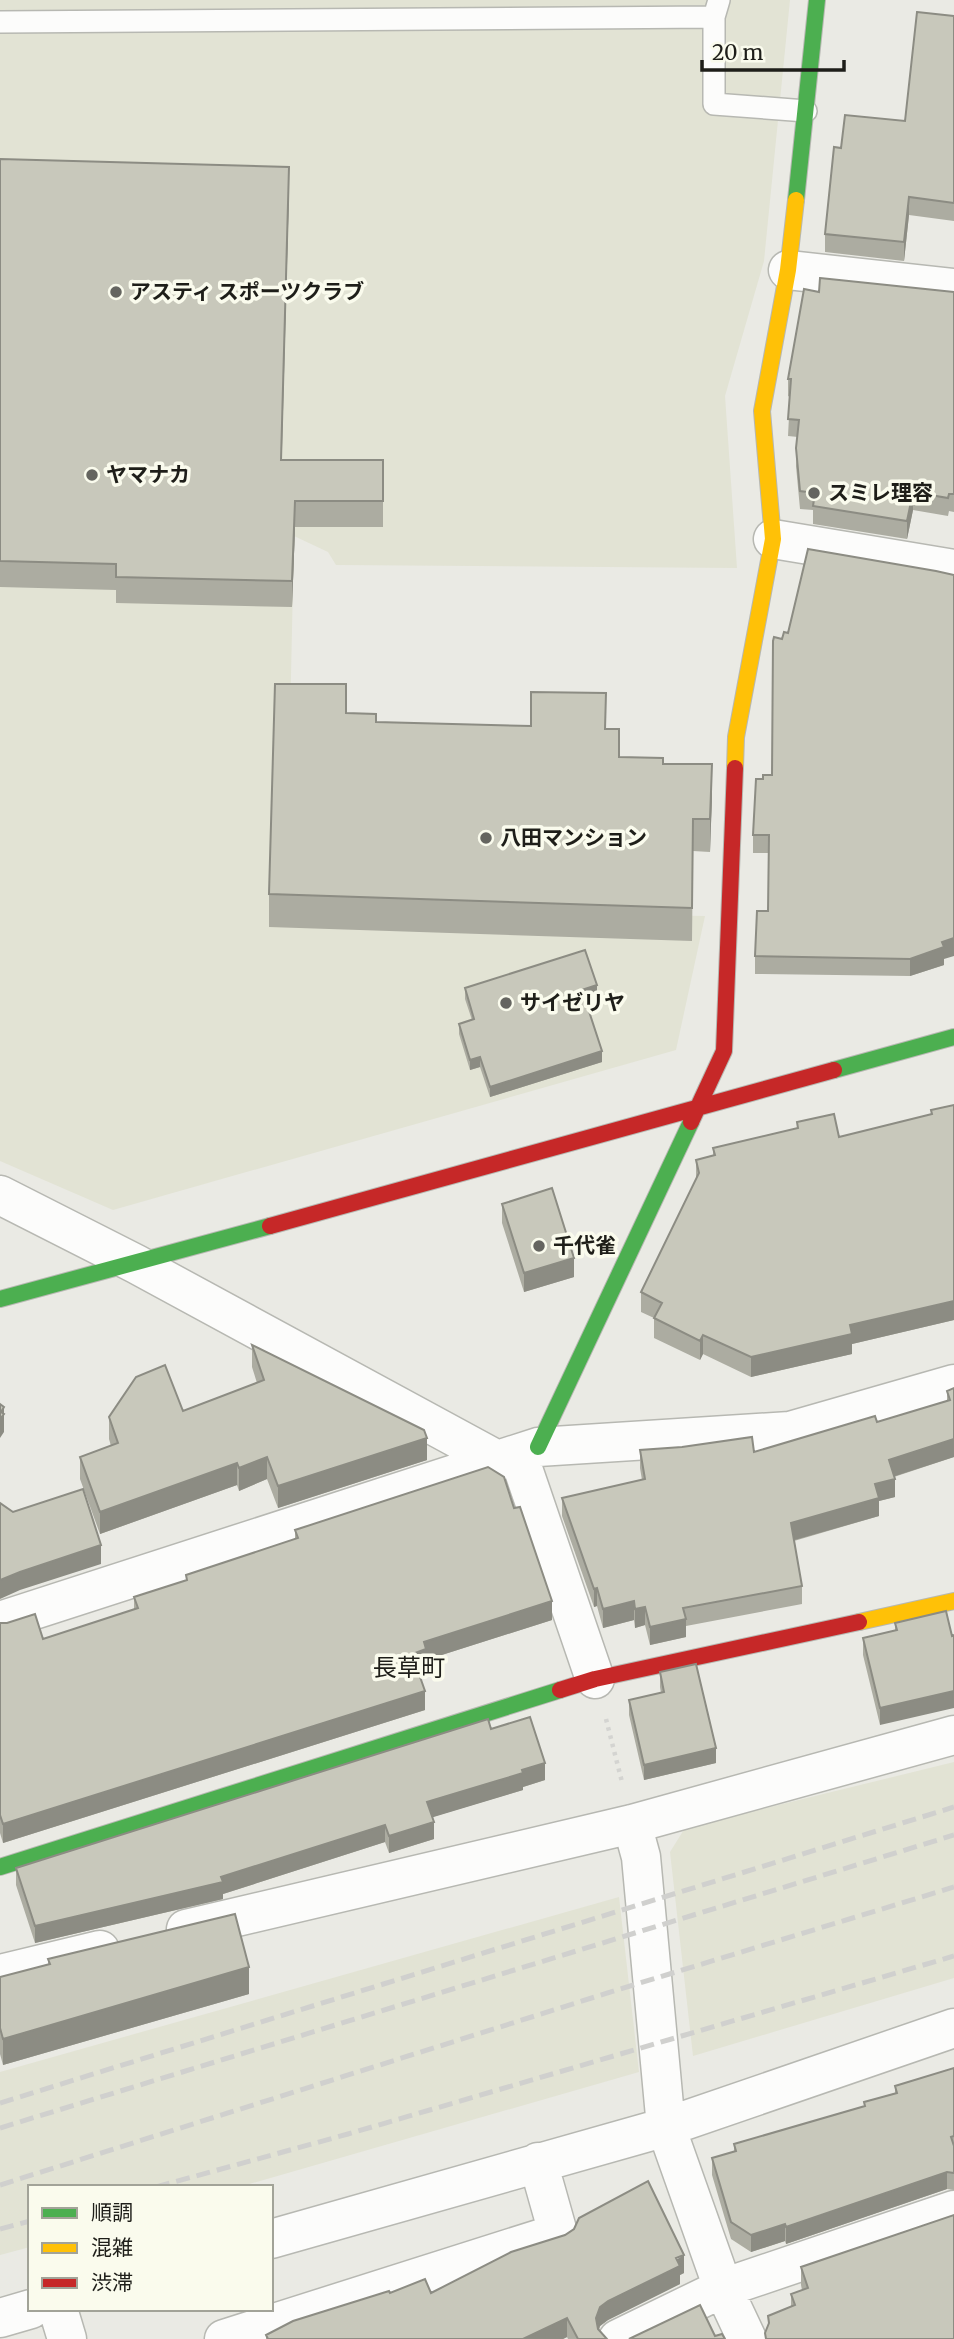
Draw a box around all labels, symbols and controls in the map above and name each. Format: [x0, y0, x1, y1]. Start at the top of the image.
scale bar [702, 28, 844, 72]
text: 20 m [712, 39, 764, 66]
place label: アスティ スポーツクラブ [130, 278, 364, 305]
marker: アスティ スポーツクラブ [108, 284, 124, 300]
place label: ヤマナカ [106, 461, 190, 488]
marker: ヤマナカ [84, 467, 100, 483]
place label: スミレ理容 [828, 479, 933, 506]
marker: スミレ理容 [806, 485, 822, 501]
place label: 八田マンション [500, 824, 647, 851]
marker: 八田マンション [478, 830, 494, 846]
place label: サイゼリヤ [520, 989, 625, 1016]
marker: サイゼリヤ [498, 995, 514, 1011]
place label: 千代雀 [553, 1232, 616, 1259]
marker: 千代雀 [531, 1238, 547, 1254]
district label: 長草町 [373, 1652, 445, 1683]
legend [28, 2185, 273, 2311]
text: 順調 [91, 2199, 133, 2226]
text: 混雑 [91, 2234, 133, 2261]
text: 渋滞 [91, 2269, 133, 2296]

